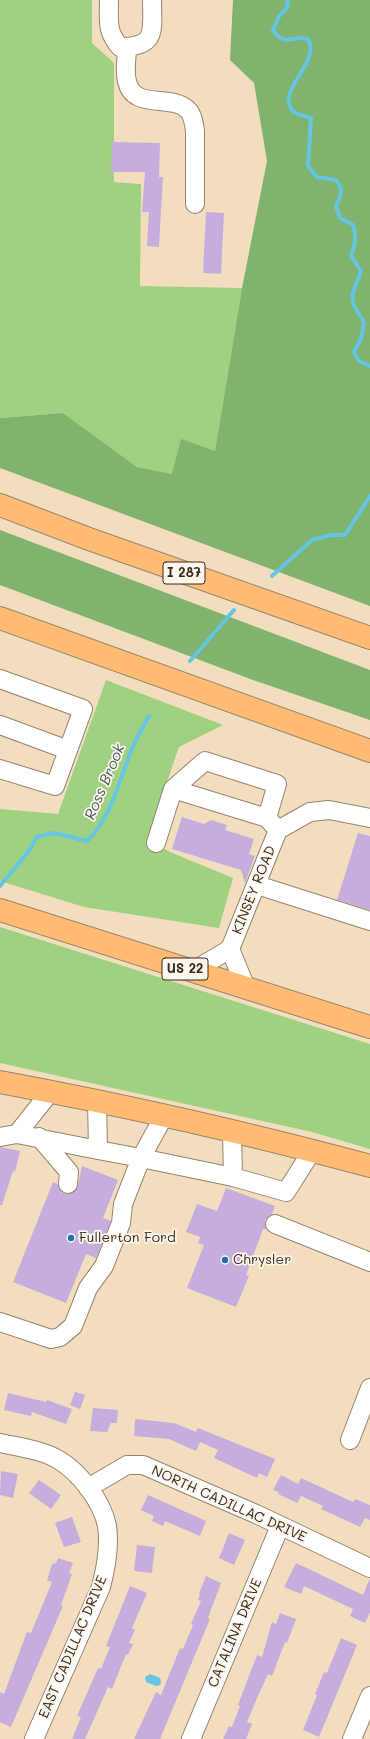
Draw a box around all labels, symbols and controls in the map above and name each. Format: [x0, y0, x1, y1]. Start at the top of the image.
road number: I 287 [163, 562, 205, 584]
water label: Ross Brook [81, 741, 129, 823]
street label: KINSEY ROAD [229, 843, 279, 937]
road number: US 22 [162, 958, 208, 980]
place label: Fullerton Ford [79, 1230, 176, 1246]
marker: Fullerton Ford [66, 1233, 76, 1243]
place label: Chrysler [233, 1252, 291, 1268]
marker: Chrysler [220, 1255, 230, 1265]
street label: NORTH CADILLAC DRIVE [149, 1462, 309, 1546]
street label: EAST CADILLAC DRIVE [35, 1573, 111, 1721]
street label: CATALINA DRIVE [204, 1576, 266, 1690]

